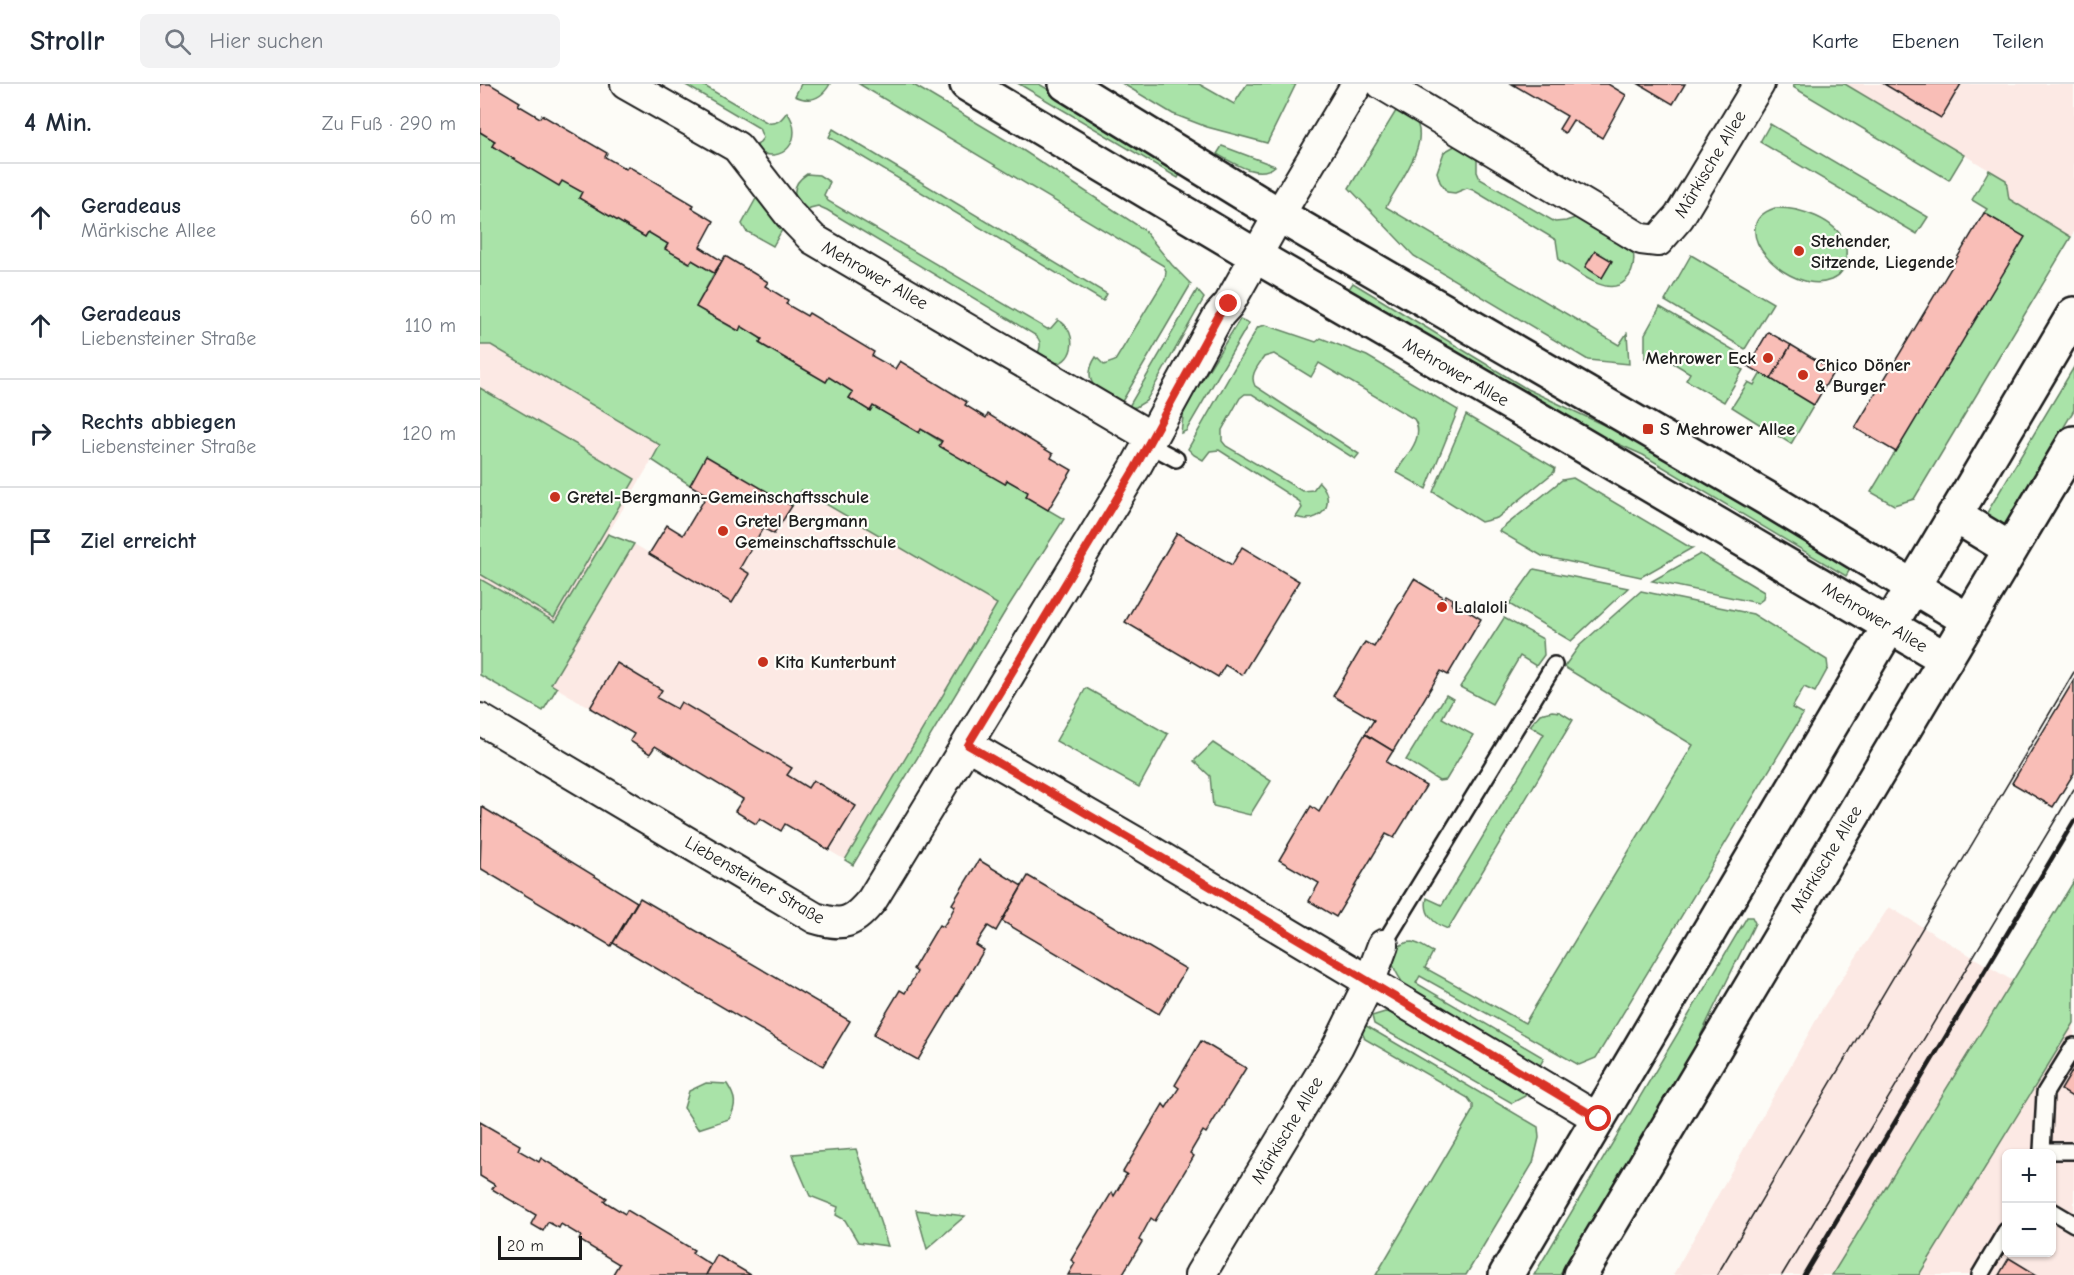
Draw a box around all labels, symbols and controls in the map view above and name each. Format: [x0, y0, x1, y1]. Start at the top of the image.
search box [140, 14, 560, 68]
text: Strollr [30, 25, 104, 57]
icon: search [161, 25, 194, 58]
text: Hier suchen [209, 28, 323, 54]
text: Karte [1812, 29, 1859, 53]
text: Ebenen [1892, 29, 1960, 53]
text: Teilen [1993, 29, 2044, 53]
street label: Märkische Allee [1670, 107, 1751, 222]
text: 4 Min. [24, 108, 92, 138]
text: Zu Fuß · 290 m [322, 112, 456, 135]
text: Geradeaus [81, 193, 181, 219]
icon: ahead [24, 201, 57, 234]
text: 60 m [410, 206, 456, 229]
text: Märkische Allee [81, 219, 216, 242]
place label: Stehender, Sitzende, Liegende [1811, 231, 1955, 273]
street label: Mehrower Allee [818, 237, 932, 314]
marker: Stehender, Sitzende, Liegende [1792, 244, 1806, 258]
route end [1215, 290, 1241, 316]
text: Geradeaus [81, 301, 181, 327]
icon: ahead [24, 309, 57, 342]
text: 110 m [405, 314, 456, 337]
text: Liebensteiner Straße [81, 327, 256, 350]
street label: Mehrower Allee [1399, 334, 1513, 411]
place label: Mehrower Eck [1645, 348, 1756, 369]
marker: Mehrower Eck [1761, 351, 1775, 365]
place label: Chico Döner & Burger [1815, 355, 1911, 397]
marker: Chico Döner & Burger [1796, 368, 1810, 382]
text: Rechts abbiegen [81, 409, 236, 435]
icon: right [24, 417, 57, 450]
place label: S Mehrower Allee [1660, 419, 1795, 440]
text: 120 m [402, 422, 456, 445]
marker: S Mehrower Allee [1641, 422, 1655, 436]
text: Liebensteiner Straße [81, 435, 256, 458]
place label: Gretel-Bergmann-Gemeinschaftsschule [567, 487, 869, 508]
marker: Gretel-Bergmann-Gemeinschaftsschule [548, 490, 562, 504]
place label: Gretel Bergmann Gemeinschaftsschule [735, 511, 896, 553]
marker: Gretel Bergmann Gemeinschaftsschule [716, 524, 730, 538]
icon: arrive [24, 525, 57, 558]
text: Ziel erreicht [81, 528, 196, 554]
street label: Mehrower Allee [1818, 578, 1931, 657]
place label: Lalaloli [1454, 597, 1508, 618]
marker: Lalaloli [1435, 600, 1449, 614]
place label: Kita Kunterbunt [775, 652, 897, 673]
marker: Kita Kunterbunt [756, 655, 770, 669]
street label: Märkische Allee [1786, 802, 1867, 917]
street label: Liebensteiner Straße [681, 832, 828, 929]
street label: Märkische Allee [1247, 1073, 1328, 1188]
route start [1585, 1105, 1611, 1131]
map controls [2002, 1149, 2056, 1257]
button: + [2002, 1149, 2056, 1203]
button: − [2002, 1203, 2056, 1257]
scale bar [498, 1233, 582, 1260]
text: 20 m [507, 1237, 544, 1255]

